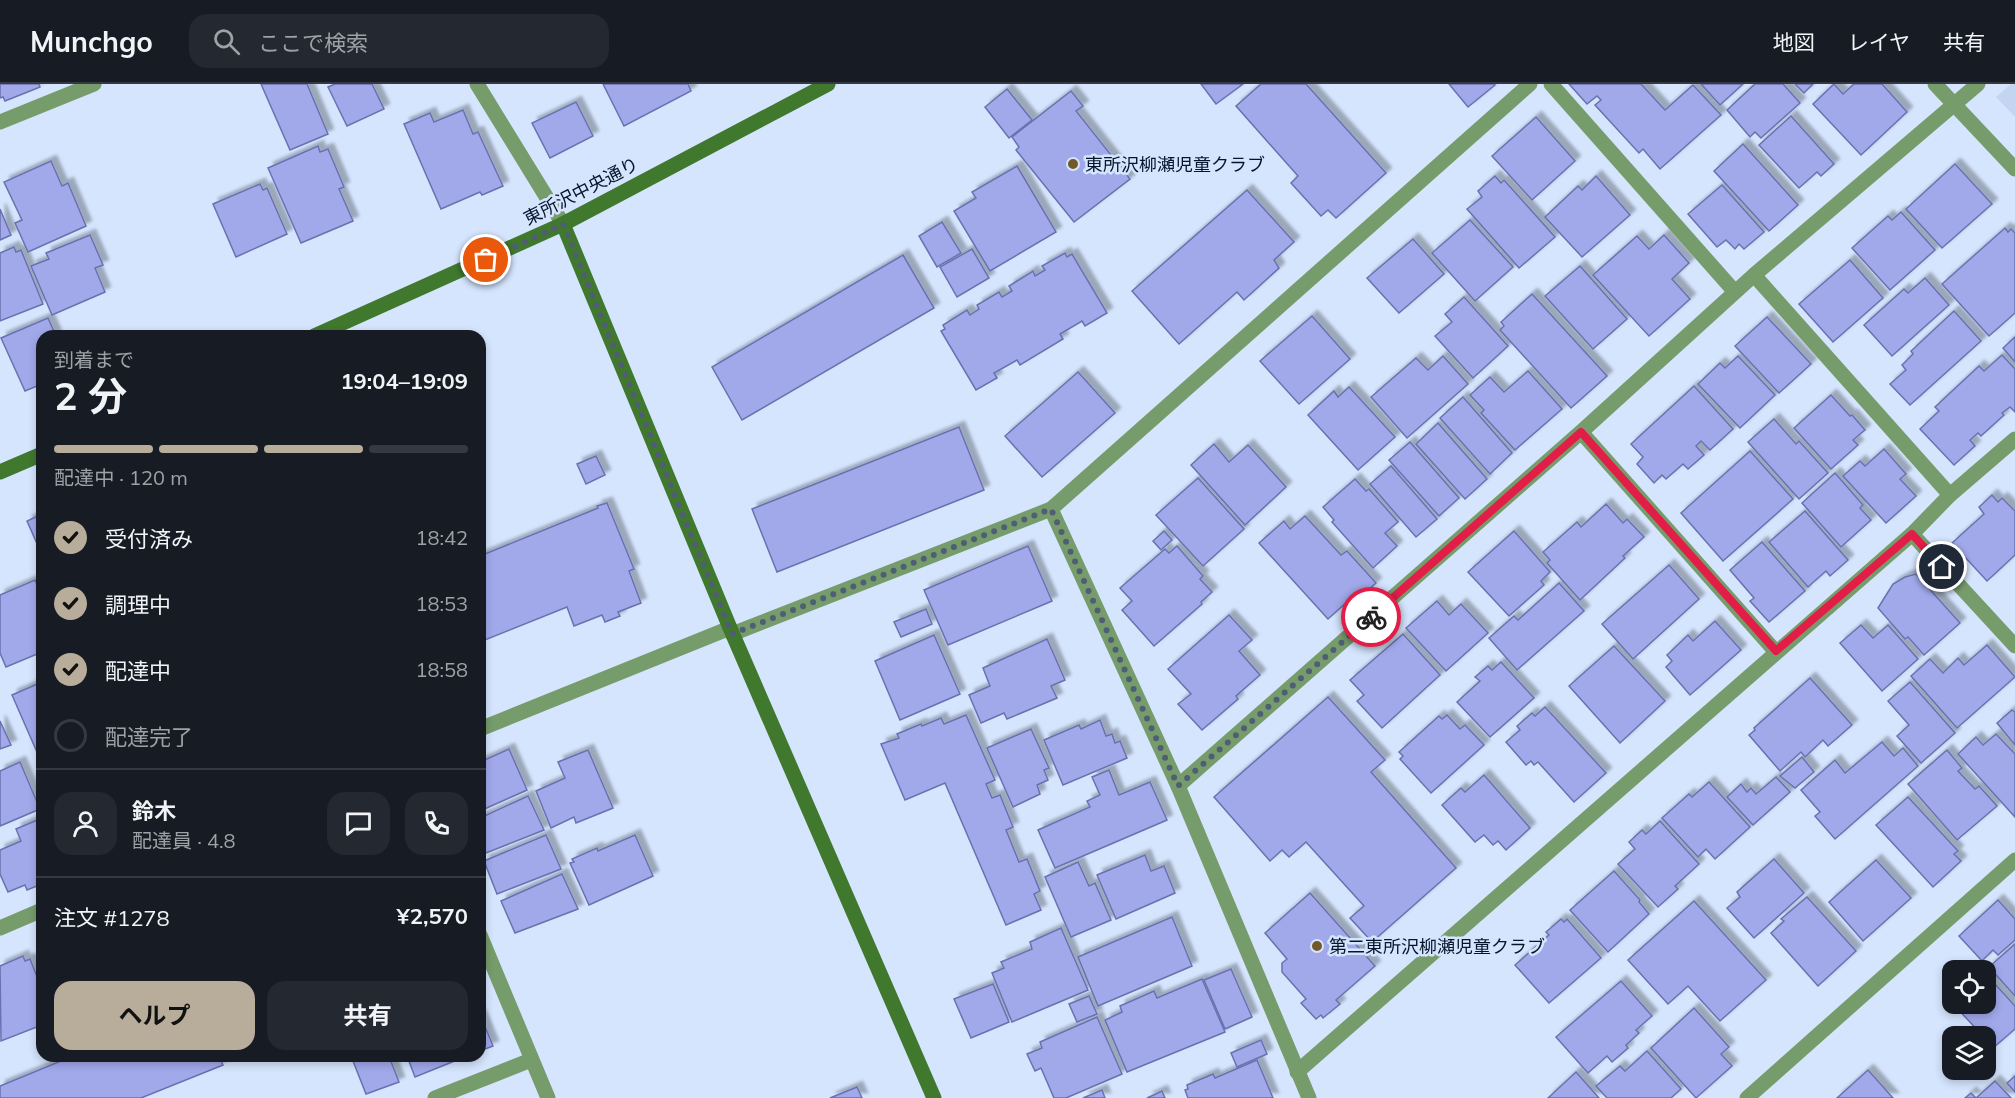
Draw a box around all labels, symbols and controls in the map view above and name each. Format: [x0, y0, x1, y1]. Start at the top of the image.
search box [189, 14, 609, 68]
text: Munchgo [30, 24, 153, 59]
icon: search [210, 25, 243, 58]
text: ここで検索 [258, 29, 368, 57]
text: 地図 [1773, 29, 1815, 55]
text: レイヤ [1848, 29, 1910, 55]
text: 共有 [1943, 29, 1985, 55]
street label: 東所沢中央通り [520, 152, 642, 230]
place label: 東所沢柳瀬児童クラブ [1085, 153, 1265, 176]
marker: 東所沢柳瀬児童クラブ [1066, 157, 1080, 171]
pin [460, 234, 511, 285]
icon: bag [469, 243, 502, 276]
text: 到着まで [54, 347, 134, 372]
text: 19:04–19:09 [340, 367, 468, 395]
text: 2 分 [54, 371, 127, 420]
text: 配達中 · 120 m [54, 465, 188, 490]
icon: check [54, 521, 87, 554]
text: 受付済み [105, 525, 193, 553]
text: 18:42 [415, 525, 468, 550]
pin [1916, 541, 1967, 592]
icon: home [1925, 550, 1958, 583]
icon: check [54, 587, 87, 620]
courier [1341, 587, 1401, 647]
text: 調理中 [105, 591, 171, 619]
text: 18:53 [415, 591, 468, 616]
icon: bike [1355, 601, 1388, 634]
icon: check [54, 653, 87, 686]
text: 配達中 [105, 657, 171, 685]
text: 18:58 [415, 657, 468, 682]
text: 配達完了 [105, 723, 193, 751]
button: person [54, 792, 117, 855]
button: chat [327, 792, 390, 855]
button: phone [405, 792, 468, 855]
text: 鈴木 [132, 797, 176, 825]
text: 配達員 · 4.8 [132, 828, 236, 853]
text: ¥2,570 [397, 902, 468, 930]
text: 注文 #1278 [54, 904, 170, 932]
place label: 第二東所沢柳瀬児童クラブ [1329, 935, 1545, 958]
marker: 第二東所沢柳瀬児童クラブ [1310, 939, 1324, 953]
map controls [1942, 960, 1996, 1080]
button: locate [1942, 960, 1996, 1014]
button: ヘルプ [54, 981, 255, 1050]
button: 共有 [267, 981, 468, 1050]
button: layers [1942, 1026, 1996, 1080]

